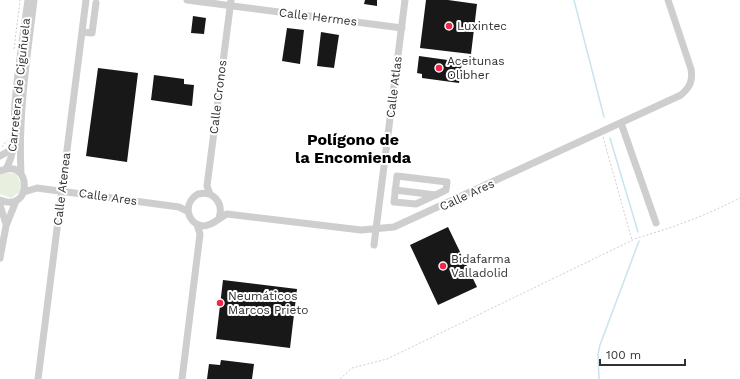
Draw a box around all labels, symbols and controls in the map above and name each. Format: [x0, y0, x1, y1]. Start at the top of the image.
street label: Calle Hermes [278, 5, 358, 29]
street label: Carretera de Ciguñuela [5, 17, 33, 153]
place label: Luxintec [457, 19, 507, 33]
marker: Luxintec [444, 21, 454, 31]
place label: Aceitunas Olibher [447, 54, 505, 82]
street label: Calle Atlas [383, 55, 405, 119]
street label: Calle Cronos [207, 59, 229, 135]
marker: Aceitunas Olibher [434, 63, 444, 73]
district label: Polígono de la Encomienda [295, 130, 412, 167]
street label: Calle Atenea [51, 151, 73, 226]
street label: Calle Ares [437, 176, 497, 214]
street label: Calle Ares [78, 186, 138, 208]
place label: Bidafarma Valladolid [451, 252, 511, 280]
marker: Bidafarma Valladolid [438, 261, 448, 271]
place label: Neumáticos Marcos Prieto [228, 289, 308, 317]
marker: Neumáticos Marcos Prieto [215, 298, 225, 308]
scale bar [600, 341, 685, 367]
text: 100 m [606, 348, 641, 362]

